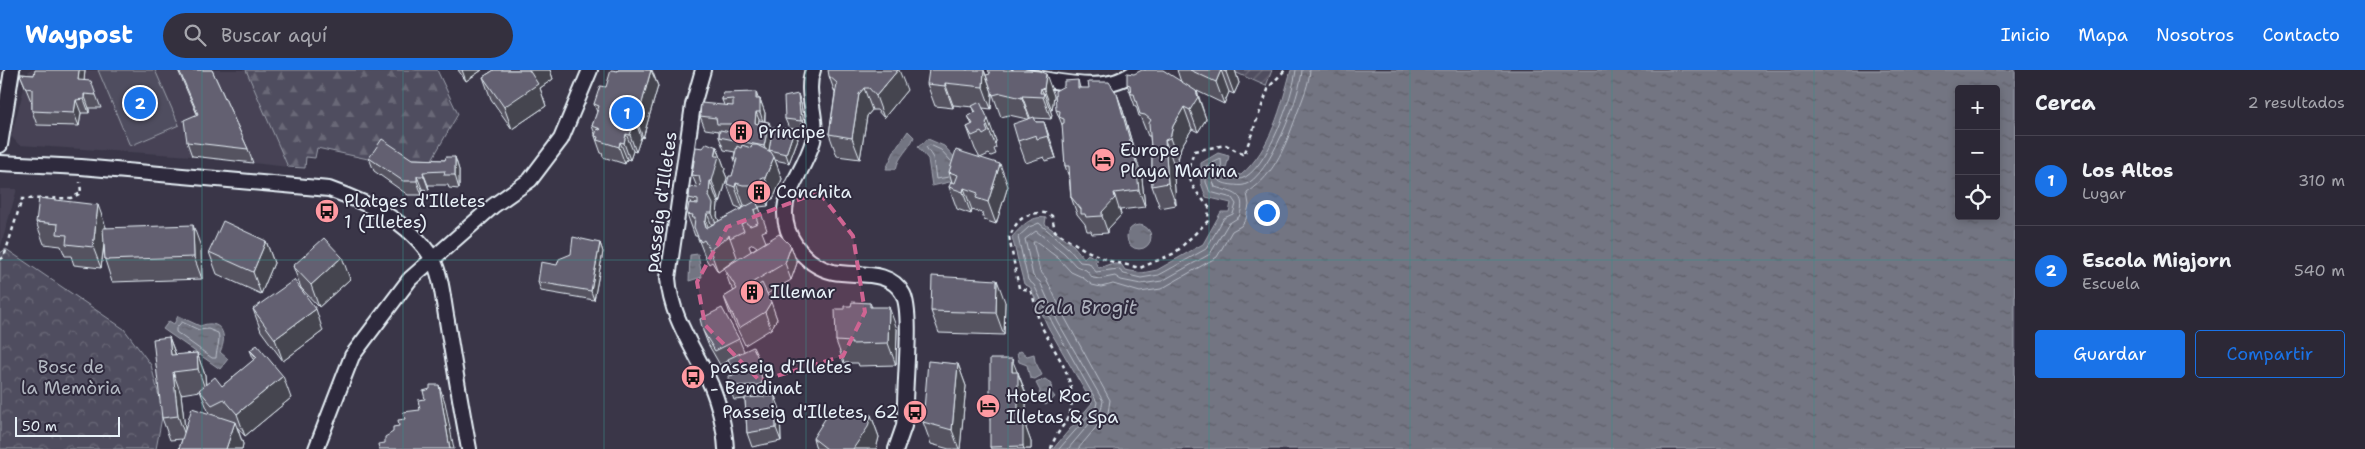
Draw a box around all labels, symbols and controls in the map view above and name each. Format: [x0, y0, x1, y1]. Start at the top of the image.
search box [163, 13, 513, 58]
text: Waypost [25, 19, 133, 51]
icon: search [181, 21, 209, 49]
text: Buscar aquí [221, 23, 327, 48]
text: Inicio [2001, 23, 2050, 47]
text: Mapa [2078, 23, 2128, 47]
text: Nosotros [2156, 23, 2234, 47]
text: Contacto [2262, 23, 2340, 47]
pin: 2 [124, 84, 156, 122]
map controls [1955, 85, 2000, 220]
button: + [1955, 85, 2000, 130]
text: Cerca [2035, 89, 2096, 117]
text: 2 resultados [2247, 92, 2345, 113]
pin: 1 [611, 94, 643, 132]
building icon: Príncipe [728, 119, 754, 145]
place label: Príncipe [758, 120, 826, 144]
street label: passeig d'Illetes [639, 130, 683, 274]
button: − [1955, 130, 2000, 175]
place label: Europe Playa Marina [1120, 138, 1237, 183]
hotel icon: Europe Playa Marina [1090, 147, 1116, 173]
text: Los Altos [2082, 158, 2173, 183]
text: 1 [2047, 170, 2055, 191]
text: 310 m [2298, 170, 2345, 191]
button: locate [1955, 175, 2000, 220]
building icon: Conchita [746, 179, 772, 205]
place label: Conchita [776, 180, 852, 204]
text: Lugar [2082, 183, 2126, 204]
place label: Platges d'Illetes 1 (Illetes) [344, 189, 486, 234]
bus stop icon: Platges d'Illetes 1 (Illetes) [314, 198, 340, 224]
your location [1254, 200, 1280, 226]
text: Escola Migjorn [2082, 248, 2231, 273]
text: 2 [2045, 260, 2057, 281]
text: 540 m [2294, 260, 2345, 281]
text: Escuela [2082, 273, 2140, 294]
building icon: Illemar [739, 279, 765, 305]
place label: Illemar [770, 280, 835, 304]
water label: Cala Brogit [1033, 295, 1138, 320]
button: Guardar [2035, 330, 2185, 378]
button: Compartir [2195, 330, 2345, 378]
park label: Bosc de la Memòria [21, 355, 121, 400]
place label: passeig d'Illetes - Bendinat [710, 355, 852, 400]
bus stop icon: passeig d'Illetes - Bendinat [680, 364, 706, 390]
place label: Hotel Roc Illetas & Spa [1006, 384, 1118, 429]
hotel icon: Hotel Roc Illetas & Spa [975, 393, 1001, 419]
bus stop icon: Passeig d'Illetes, 62 [902, 399, 928, 425]
place label: Passeig d'Illetes, 62 [722, 400, 898, 424]
scale bar [15, 414, 120, 437]
text: 50 m [22, 417, 57, 435]

